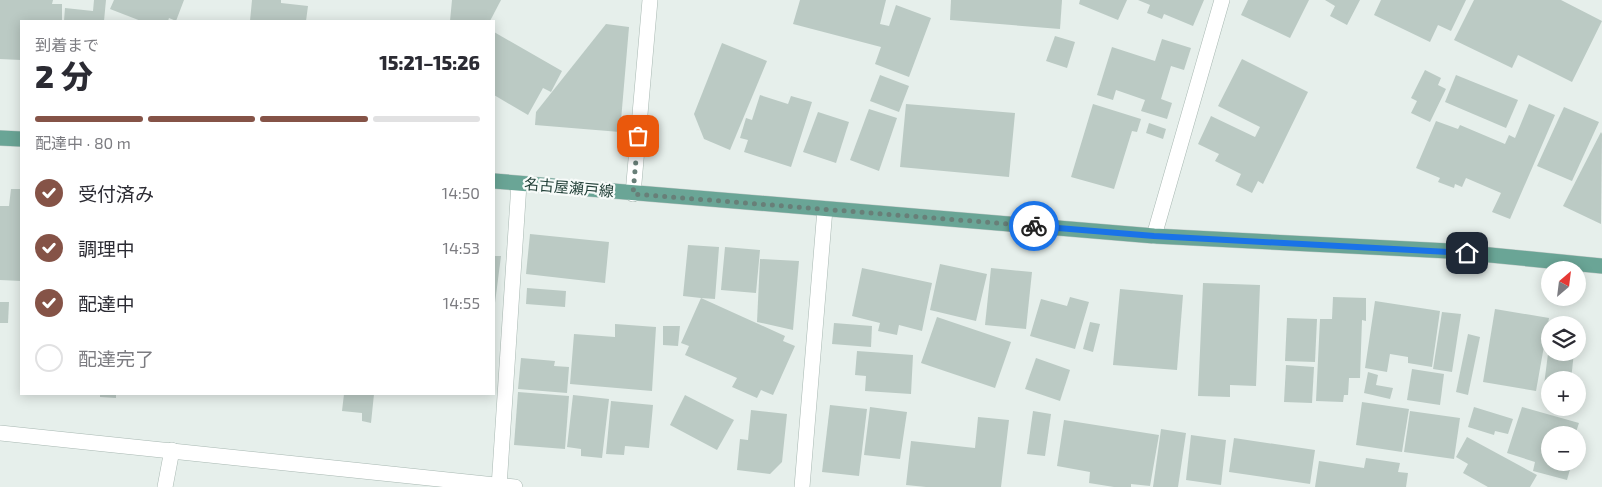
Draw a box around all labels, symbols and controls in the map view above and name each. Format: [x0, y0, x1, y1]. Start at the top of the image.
text: 到着まで [35, 35, 99, 54]
text: 15:21–15:26 [379, 51, 480, 74]
text: 2 分 [35, 56, 93, 94]
pin [617, 115, 659, 157]
icon: bag [624, 122, 652, 150]
text: 配達中 · 80 m [35, 133, 131, 152]
street label: 名古屋瀬戸線 [523, 174, 615, 200]
icon: check [35, 179, 63, 207]
text: 受付済み [78, 182, 154, 205]
text: 14:50 [442, 183, 480, 202]
courier [1009, 201, 1059, 251]
icon: bike [1020, 212, 1048, 240]
pin [1446, 232, 1488, 274]
icon: check [35, 234, 63, 262]
text: 調理中 [78, 237, 135, 260]
text: 14:53 [443, 238, 480, 257]
icon: home [1453, 239, 1481, 267]
north arrow [1541, 261, 1586, 306]
map controls [1541, 261, 1586, 471]
icon: check [35, 289, 63, 317]
text: 配達中 [78, 292, 135, 315]
text: 14:55 [443, 293, 480, 312]
button: layers [1541, 316, 1586, 361]
text: 配達完了 [78, 347, 154, 370]
button: + [1541, 371, 1586, 416]
button: − [1541, 426, 1586, 471]

